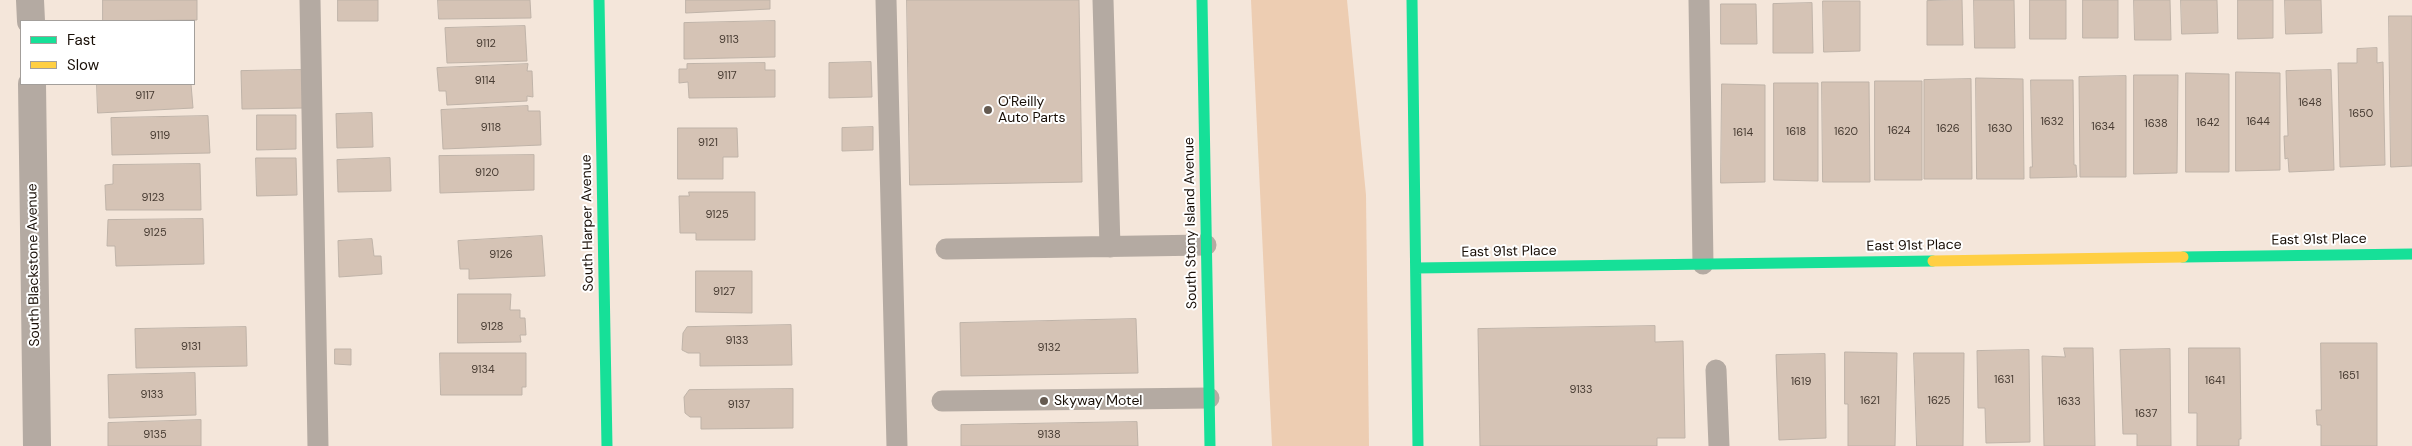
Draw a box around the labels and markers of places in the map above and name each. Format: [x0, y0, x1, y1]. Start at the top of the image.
place label: O'Reilly Auto Parts [998, 94, 1066, 126]
marker: O'Reilly Auto Parts [982, 104, 994, 116]
place label: Skyway Motel [1054, 393, 1142, 409]
marker: Skyway Motel [1038, 395, 1050, 407]

